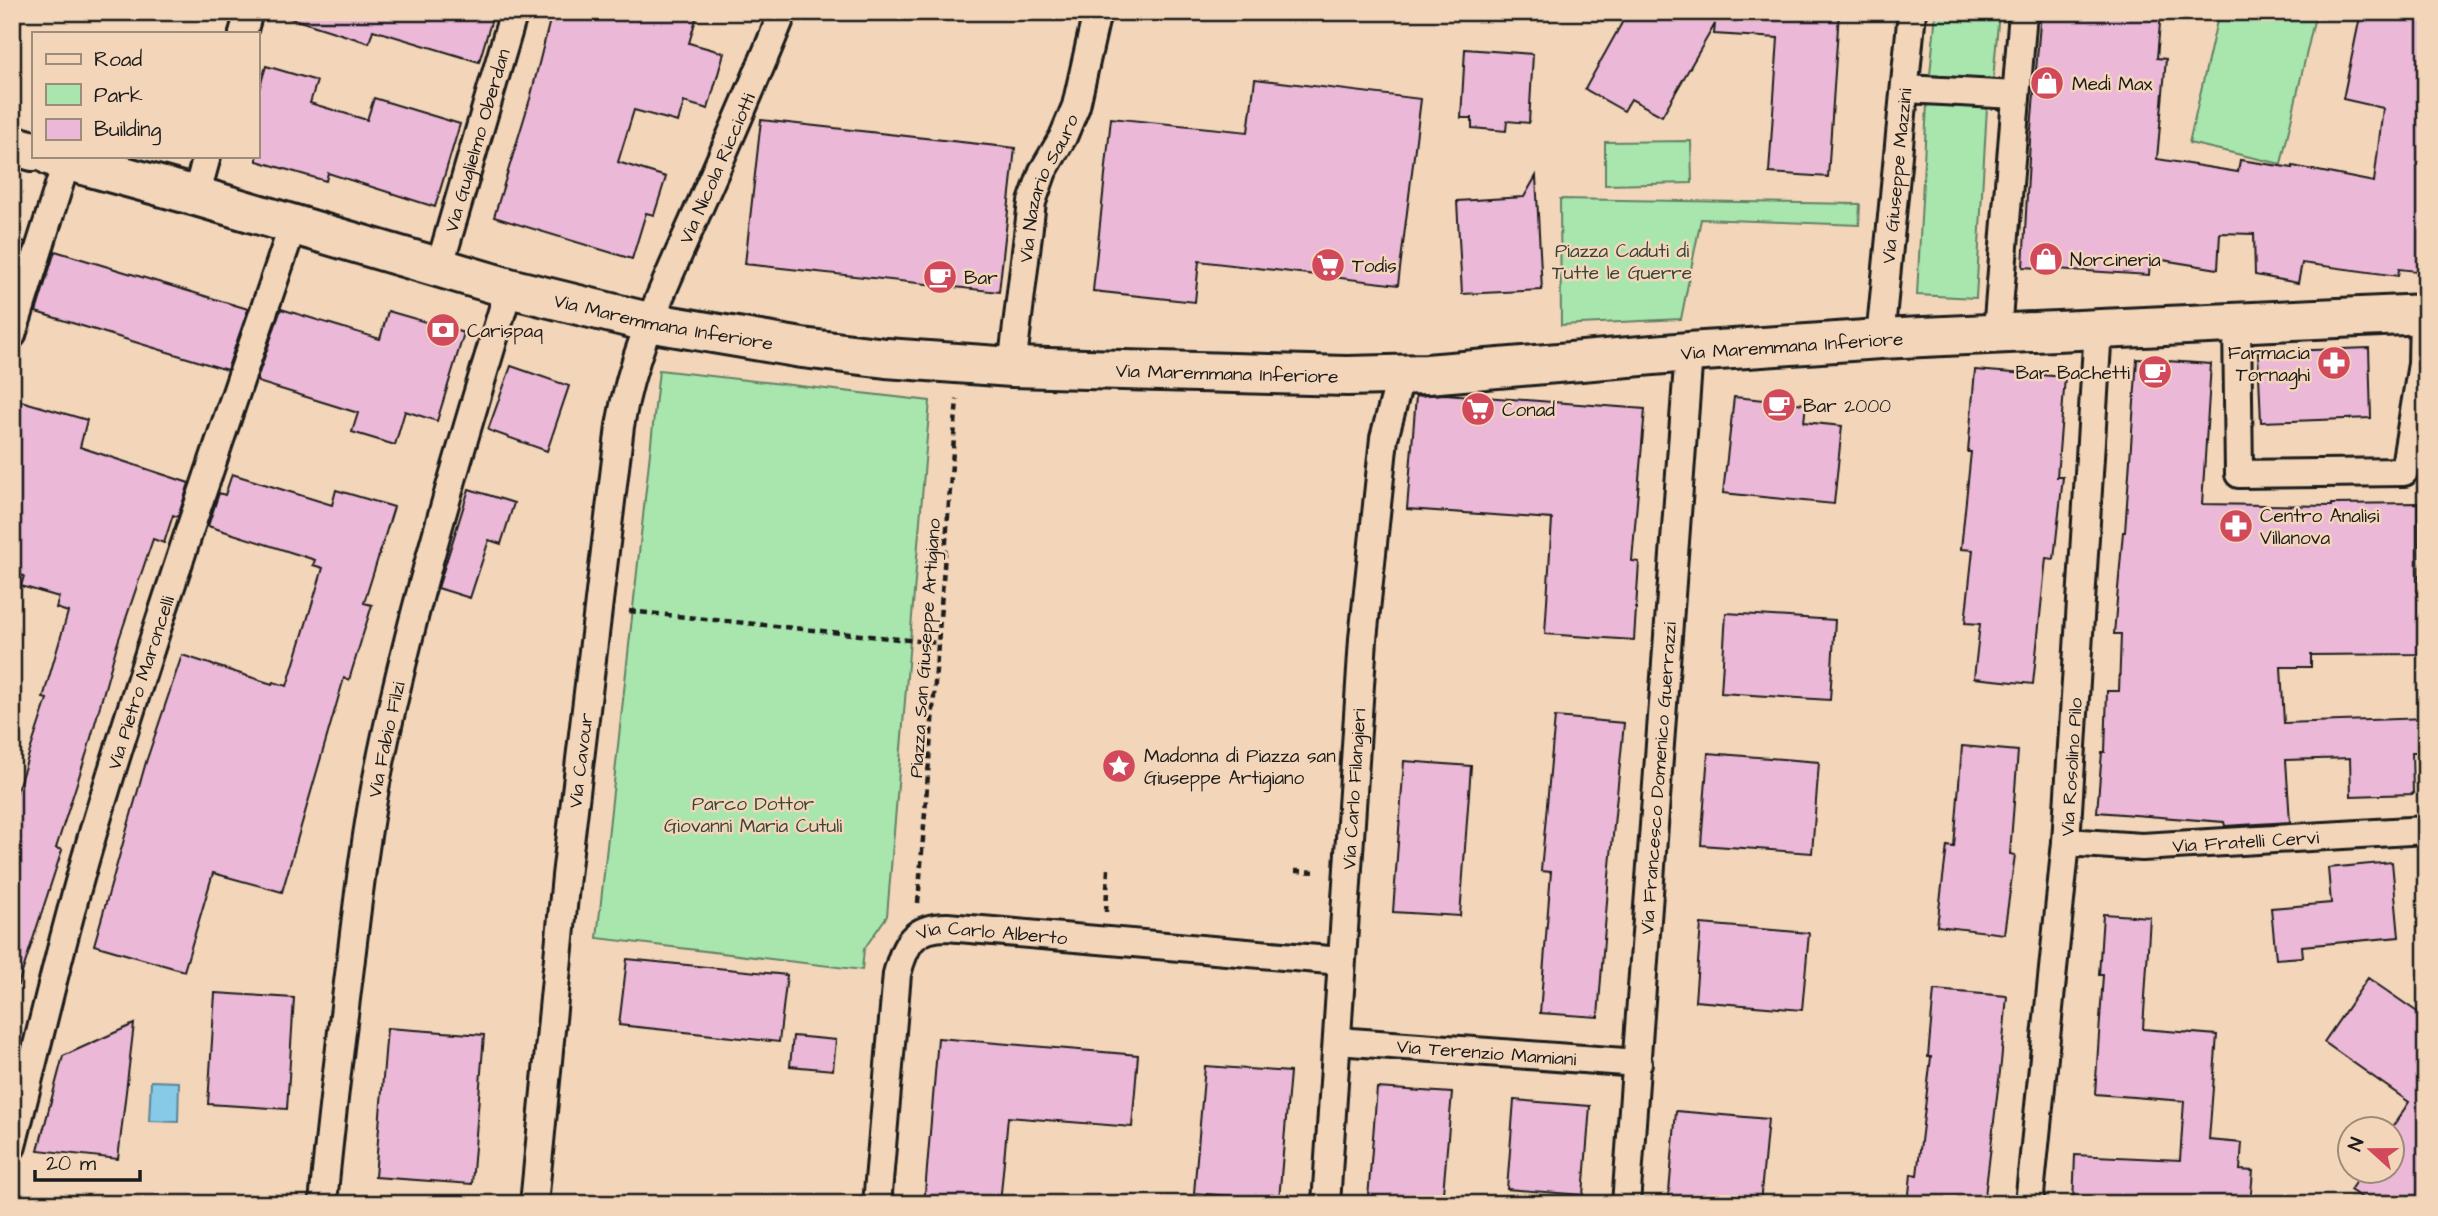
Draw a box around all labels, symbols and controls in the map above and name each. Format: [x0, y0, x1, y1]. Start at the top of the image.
legend [32, 32, 259, 158]
text: Road [94, 45, 142, 74]
street label: Via Guglielmo Oberdan [438, 46, 518, 236]
shop icon: Medi Max [2028, 64, 2066, 102]
place label: Medi Max [2072, 71, 2153, 98]
text: Park [94, 81, 143, 110]
street label: Via Giuseppe Mazzini [1875, 87, 1919, 265]
street label: Via Nicola Ricciotti [673, 89, 763, 248]
street label: Via Nazario Sauro [1013, 110, 1086, 264]
text: Building [94, 115, 162, 146]
park label: Piazza Caduti di Tutte le Guerre [1552, 238, 1692, 287]
shop icon: Norcineria [2027, 240, 2065, 278]
supermarket icon: Todis [1309, 246, 1347, 284]
place label: Norcineria [2070, 247, 2161, 274]
place label: Todis [1352, 253, 1397, 280]
cafe icon: Bar [921, 258, 959, 296]
place label: Bar [964, 265, 998, 292]
street label: Via Maremmana Inferiore [551, 287, 775, 358]
bank icon: Carispaq [424, 311, 462, 349]
place label: Carispaq [467, 318, 543, 345]
street label: Via Maremmana Inferiore [1680, 326, 1904, 368]
place label: Farmacia Tornaghi [2228, 340, 2310, 390]
pharmacy icon: Farmacia Tornaghi [2315, 344, 2353, 382]
cafe icon: Bar Bachetti [2136, 353, 2174, 391]
street label: Via Maremmana Inferiore [1115, 358, 1339, 391]
place label: Bar Bachetti [2016, 360, 2130, 387]
cafe icon: Bar 2000 [1760, 386, 1798, 424]
supermarket icon: Conad [1459, 390, 1497, 428]
place label: Bar 2000 [1803, 393, 1891, 420]
place label: Conad [1502, 397, 1555, 424]
place label: Centro Analisi Villanova [2260, 503, 2379, 552]
pharmacy icon: Centro Analisi Villanova [2217, 507, 2255, 545]
street label: Piazza San Giuseppe Artigiano [903, 517, 949, 779]
street label: Via Pietro Maroncelli [101, 592, 182, 773]
street label: Via Francesco Domenico Guerrazzi [1634, 621, 1684, 936]
street label: Via Fabio Filzi [362, 679, 413, 800]
street label: Via Rosolino Pilo [2054, 697, 2090, 837]
street label: Via Carlo Filangieri [1336, 707, 1373, 870]
street label: Via Cavour [562, 711, 601, 810]
place label: Madonna di Piazza san Giuseppe Artigiano [1144, 743, 1336, 793]
place icon: Madonna di Piazza san Giuseppe Artigiano [1100, 747, 1138, 785]
park label: Parco Dottor Giovanni Maria Cutuli [664, 791, 842, 840]
street label: Via Fratelli Cervi [2172, 824, 2320, 860]
street label: Via Carlo Alberto [912, 915, 1069, 952]
street label: Via Terenzio Mamiani [1396, 1033, 1577, 1073]
north arrow [2336, 1114, 2406, 1184]
text: N [2342, 1134, 2371, 1155]
scale bar [35, 1139, 140, 1183]
text: 20 m [46, 1149, 97, 1178]

